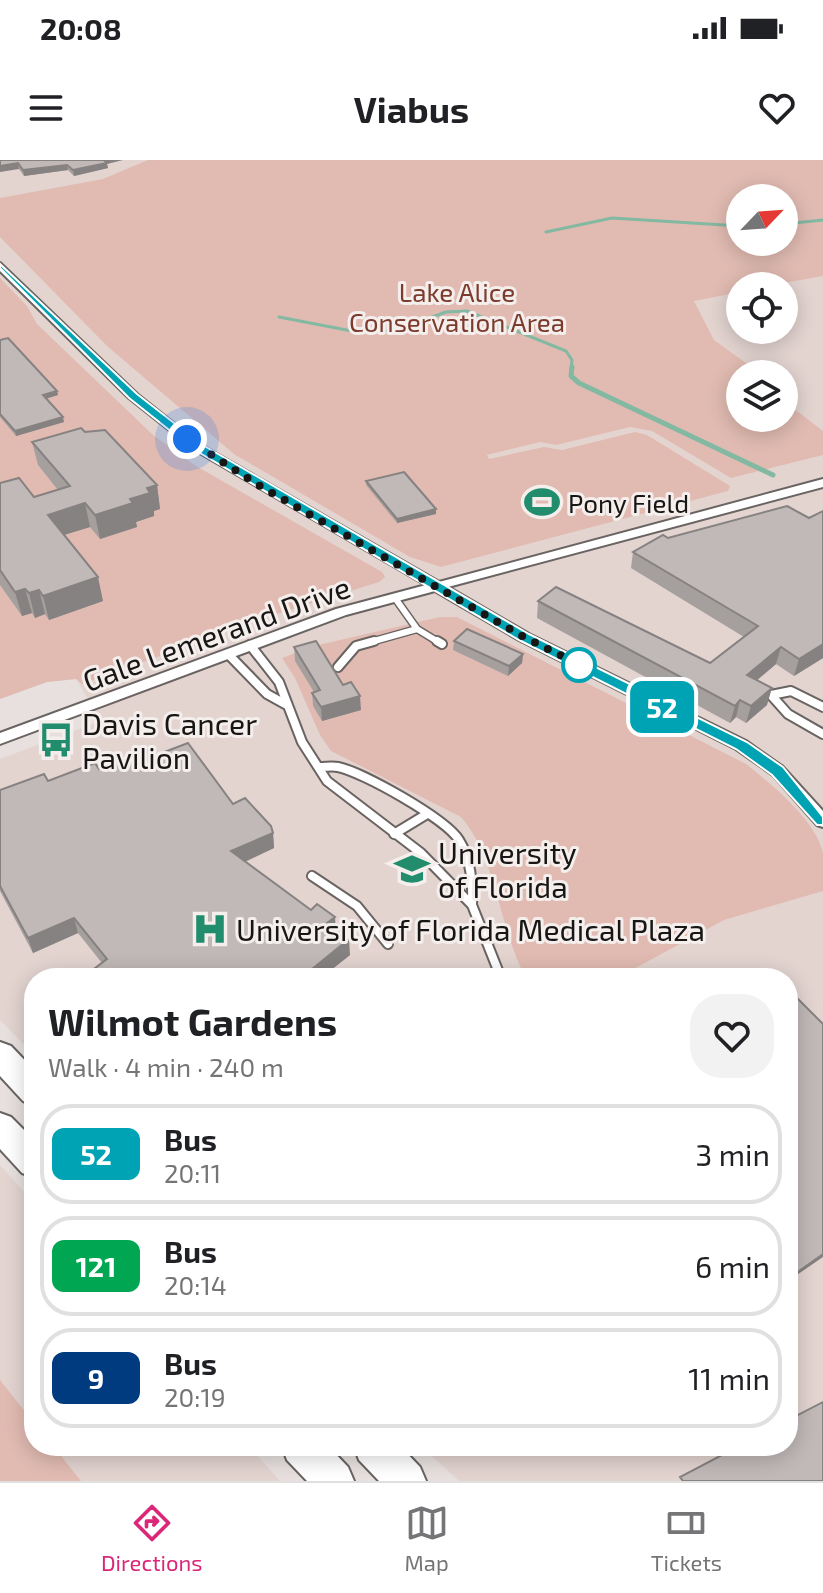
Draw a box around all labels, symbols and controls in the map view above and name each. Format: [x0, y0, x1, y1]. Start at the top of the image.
text: 20:08 [40, 10, 122, 46]
icon: menu [24, 86, 68, 130]
icon: heart [755, 86, 799, 130]
text: Viabus [354, 87, 469, 130]
north arrow [726, 184, 798, 256]
map controls [726, 184, 798, 432]
button: locate [726, 272, 798, 344]
park label: Lake Alice Conservation Area [349, 276, 565, 337]
button: layers [726, 360, 798, 432]
your location [167, 419, 207, 459]
sports icon: Pony Field [523, 483, 561, 521]
place label: Pony Field [568, 487, 689, 518]
street label: Gale Lemerand Drive [77, 568, 355, 698]
unlabelled marker [562, 648, 596, 682]
line badge: 52 [626, 681, 698, 733]
text: 52 [646, 690, 678, 724]
place label: Davis Cancer Pavilion [82, 705, 257, 775]
bus stop icon: Davis Cancer Pavilion [37, 721, 75, 759]
place label: University of Florida [438, 834, 577, 904]
school or university icon: University of Florida [393, 850, 431, 888]
hospital icon: University of Florida Medical Plaza [191, 910, 229, 948]
place label: University of Florida Medical Plaza [236, 911, 705, 947]
button: heart [690, 994, 774, 1078]
text: Wilmot Gardens [48, 998, 337, 1044]
text: Walk · 4 min · 240 m [48, 1051, 284, 1082]
text: Bus [164, 1121, 217, 1157]
text: 3 min [695, 1136, 770, 1172]
text: 52 [80, 1137, 112, 1171]
text: 20:11 [164, 1157, 221, 1188]
text: Bus [164, 1233, 217, 1269]
text: 6 min [695, 1248, 770, 1284]
text: 121 [76, 1249, 116, 1283]
text: 20:14 [164, 1269, 227, 1300]
text: Bus [164, 1345, 217, 1381]
text: 11 min [688, 1360, 770, 1396]
text: 9 [88, 1361, 104, 1395]
text: 20:19 [164, 1381, 226, 1412]
tab: Directions [101, 1501, 202, 1575]
tab: Map [405, 1501, 449, 1575]
tab: Tickets [651, 1501, 722, 1575]

